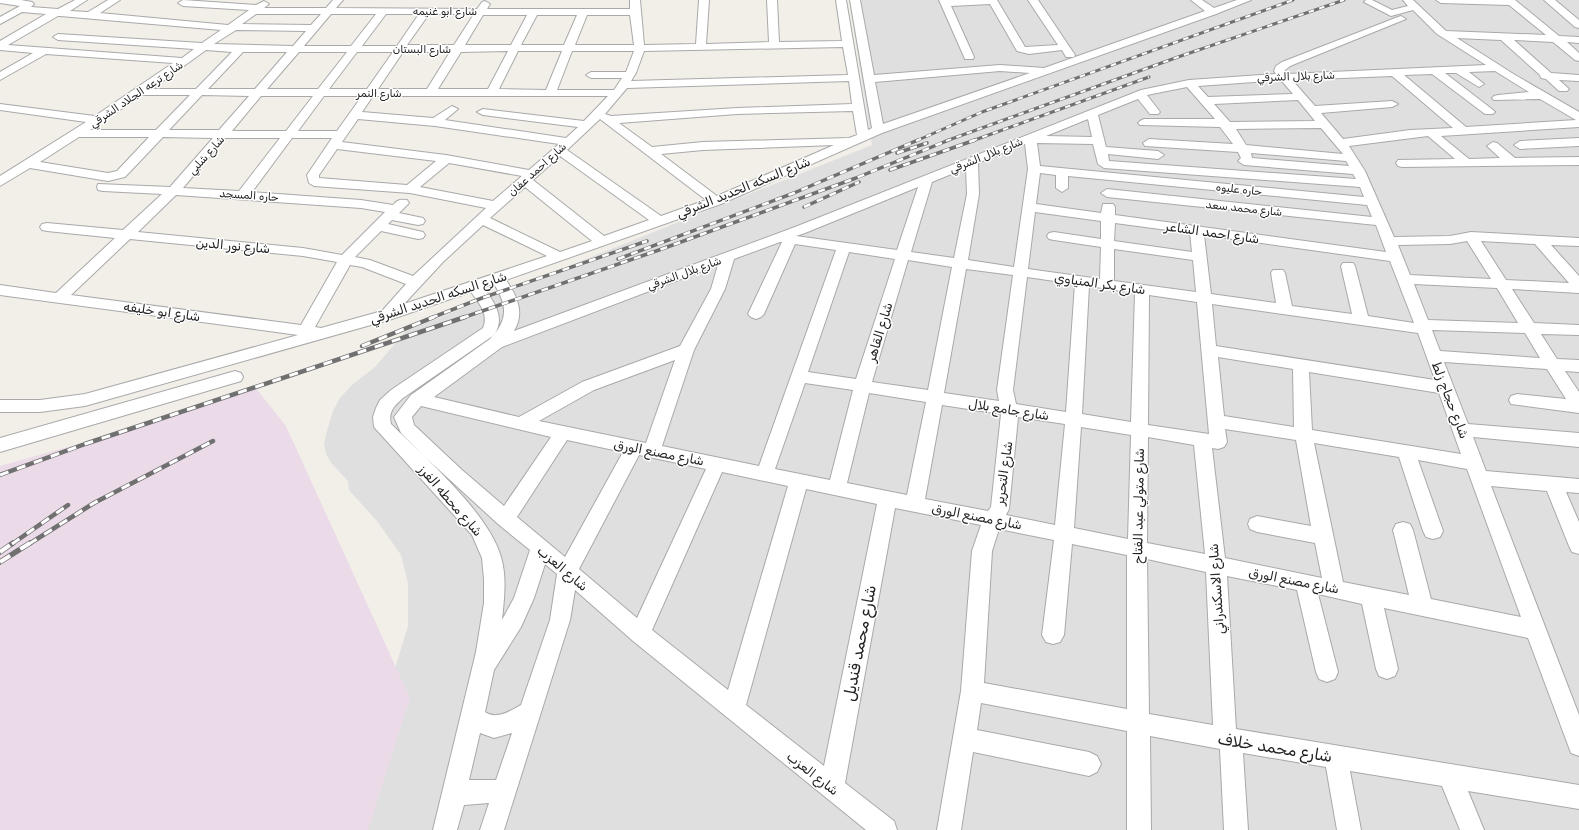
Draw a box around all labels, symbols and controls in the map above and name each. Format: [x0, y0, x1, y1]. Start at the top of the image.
street label: شارع ابو غنيمه [413, 5, 477, 20]
street label: شارع البستان [393, 43, 451, 58]
street label: شارع ترعه الجلاد الشرقي [87, 58, 187, 132]
street label: شارع بلال الشرقي [1257, 69, 1335, 86]
street label: شارع النمر [355, 87, 402, 102]
street label: شارع شلبي [185, 133, 229, 179]
street label: شارع بلال الشرقي [948, 135, 1026, 178]
street label: شارع احمد عفان [506, 140, 570, 200]
street label: شارع السكه الحديد الشرقي [674, 154, 813, 223]
street label: حاره عليوه [1215, 181, 1263, 199]
street label: حاره المسجد [219, 187, 280, 204]
street label: شارع محمد سعد [1205, 198, 1283, 221]
street label: شارع احمد الشاعر [1162, 218, 1260, 249]
street label: شارع نور الدين [195, 235, 271, 258]
street label: شارع بلال الشرقي [645, 254, 724, 295]
street label: شارع السكه الحديد الشرقي [368, 268, 509, 329]
street label: شارع بكر المنياوي [1053, 270, 1147, 299]
street label: شارع ابو خليفه [122, 299, 201, 326]
street label: شارع القاهر [863, 301, 898, 365]
street label: شارع حجاج زلط [1427, 360, 1472, 441]
street label: شارع جامع بلال [967, 396, 1050, 426]
street label: شارع مصنع الورق [612, 436, 705, 472]
street label: شارع التحرير [991, 440, 1017, 507]
street label: شارع متولي عبد الفتاح [1130, 448, 1149, 564]
street label: شارع محطه الفرز [413, 461, 486, 540]
street label: شارع مصنع الورق [930, 500, 1023, 536]
street label: شارع العزب [533, 543, 591, 595]
street label: شارع الاسكندراني [1206, 543, 1229, 635]
street label: شارع مصنع الورق [1247, 564, 1340, 600]
street label: شارع محمد قنديل [839, 583, 882, 703]
street label: شارع محمد خلاف [1216, 729, 1334, 768]
street label: شارع العزب [783, 749, 842, 800]

